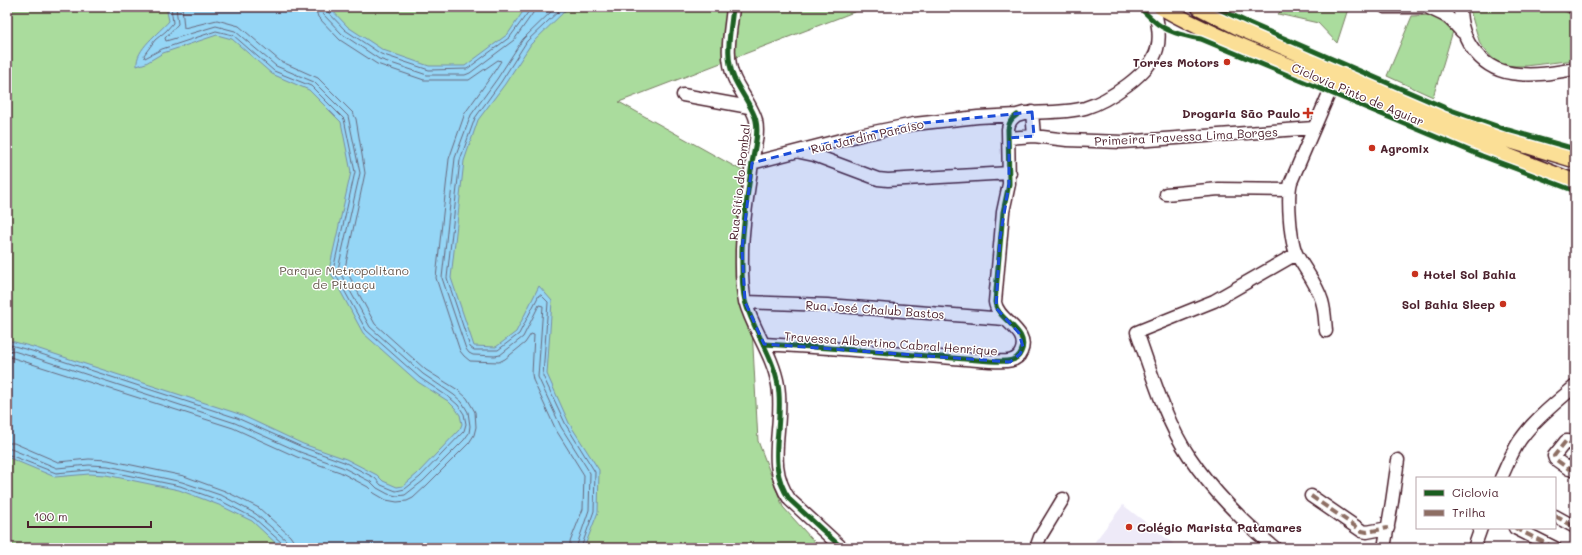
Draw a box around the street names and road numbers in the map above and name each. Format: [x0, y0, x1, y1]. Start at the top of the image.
street label: Ciclovia Pinto de Aguiar [1289, 59, 1427, 129]
street label: Rua Jardim Paraíso [809, 115, 925, 157]
street label: Rua Sítio do Pombal [725, 123, 753, 241]
street label: Primeira Travessa Lima Borges [1094, 123, 1278, 149]
street label: Rua José Chalub Bastos [805, 296, 945, 322]
street label: Travessa Albertino Cabral Henrique [784, 328, 998, 358]

